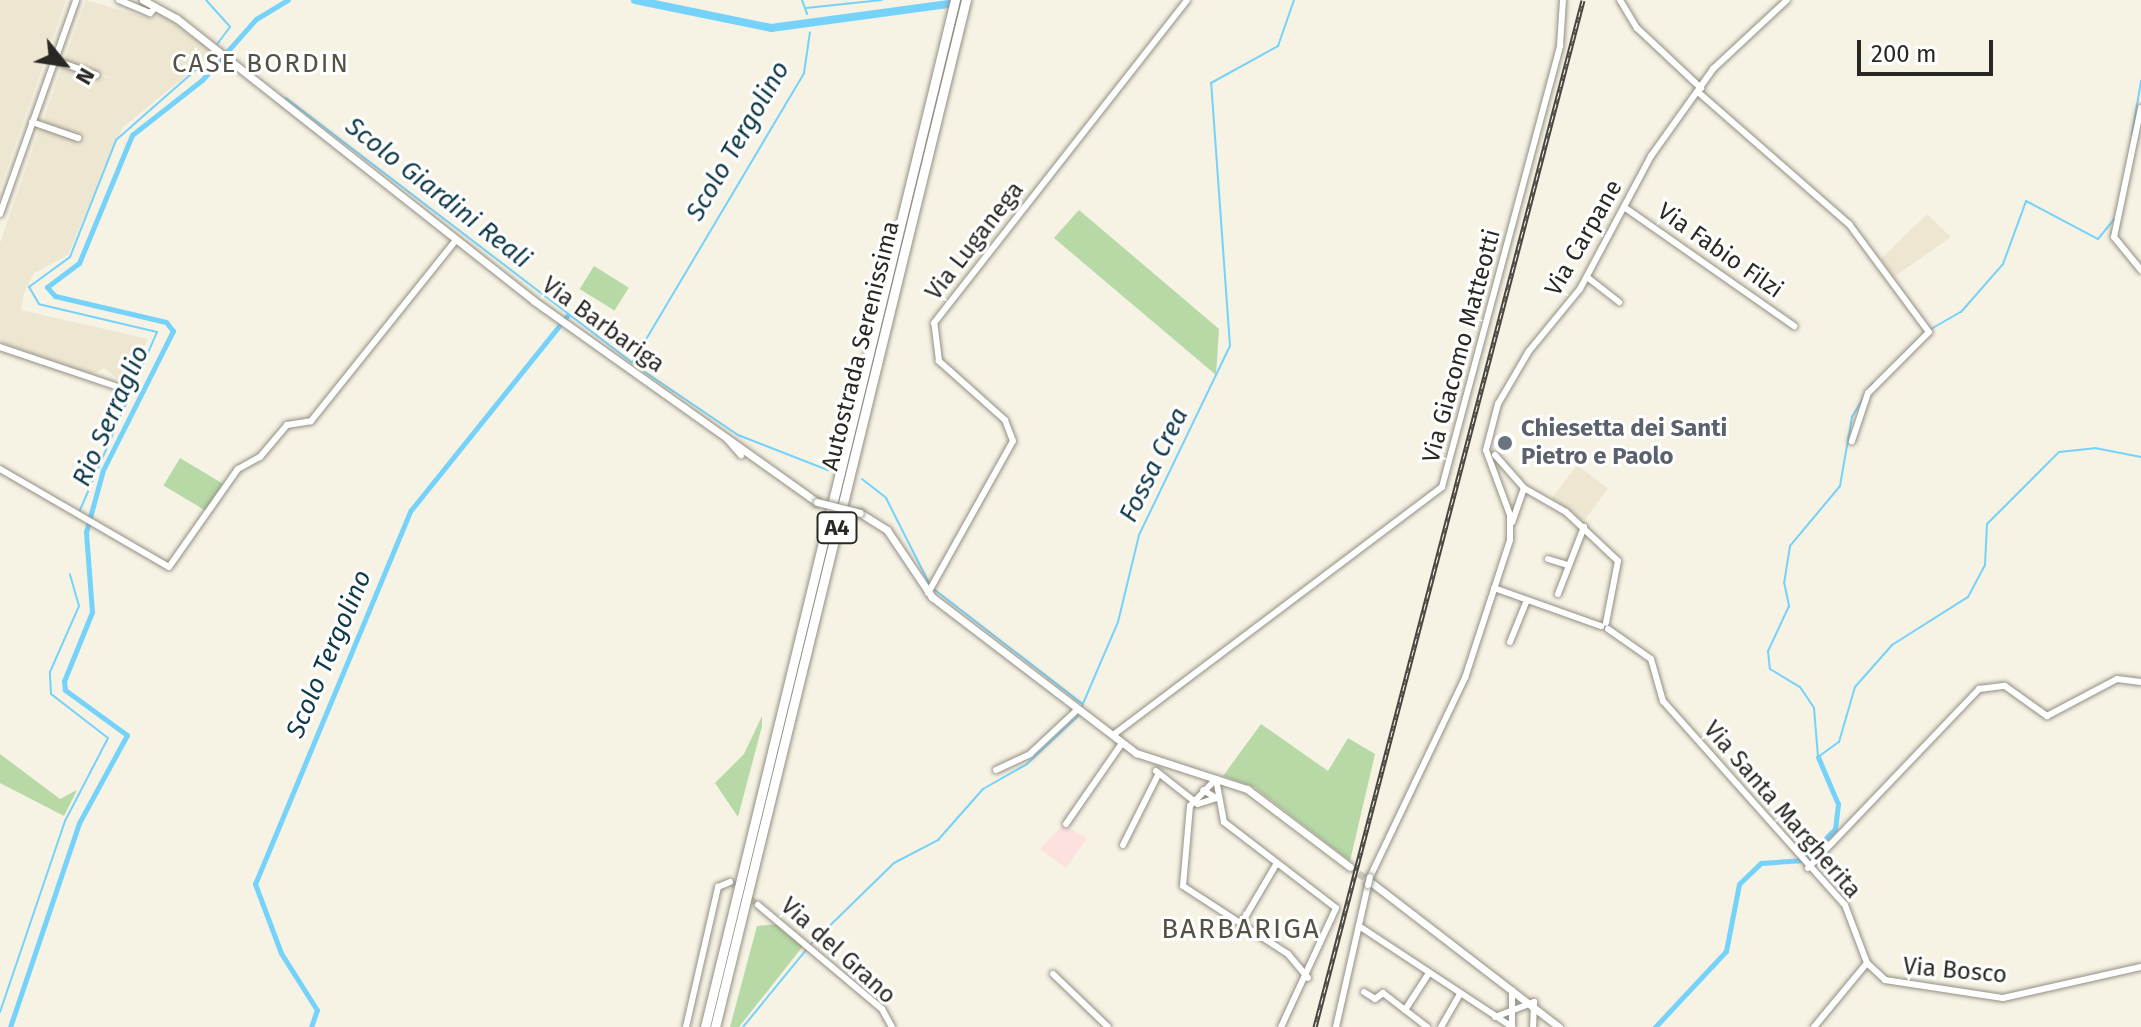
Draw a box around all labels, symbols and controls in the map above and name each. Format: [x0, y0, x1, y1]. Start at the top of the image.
north arrow [24, 24, 104, 104]
scale bar [1861, 24, 1997, 74]
text: 200 m [1871, 40, 1937, 68]
district label: CASE BORDIN [172, 48, 350, 80]
water label: Scolo Tergolino [680, 56, 796, 226]
text: N [70, 63, 101, 89]
water label: Scolo Giardini Reali [339, 111, 537, 275]
street label: Via Carpane [1539, 175, 1629, 301]
street label: Via Luganega [920, 176, 1030, 306]
street label: Via Fabio Filzi [1652, 197, 1788, 305]
street label: Autostrada Serenissima [816, 218, 906, 474]
street label: Via Giacomo Matteotti [1417, 226, 1507, 466]
street label: Via Barbariga [536, 271, 670, 379]
water label: Rio Serraglio [66, 341, 156, 491]
water label: Fossa Crea [1113, 403, 1195, 527]
place label: Chiesetta dei Santi Pietro e Paolo [1521, 415, 1727, 471]
marker: Chiesetta dei Santi Pietro e Paolo [1496, 434, 1514, 452]
road number: A4 [815, 510, 859, 546]
water label: Scolo Tergolino [280, 565, 378, 743]
street label: Via Santa Margherita [1697, 715, 1867, 905]
street label: Via del Grano [774, 892, 902, 1010]
district label: BARBARIGA [1161, 912, 1321, 946]
street label: Via Bosco [1902, 952, 2008, 990]

